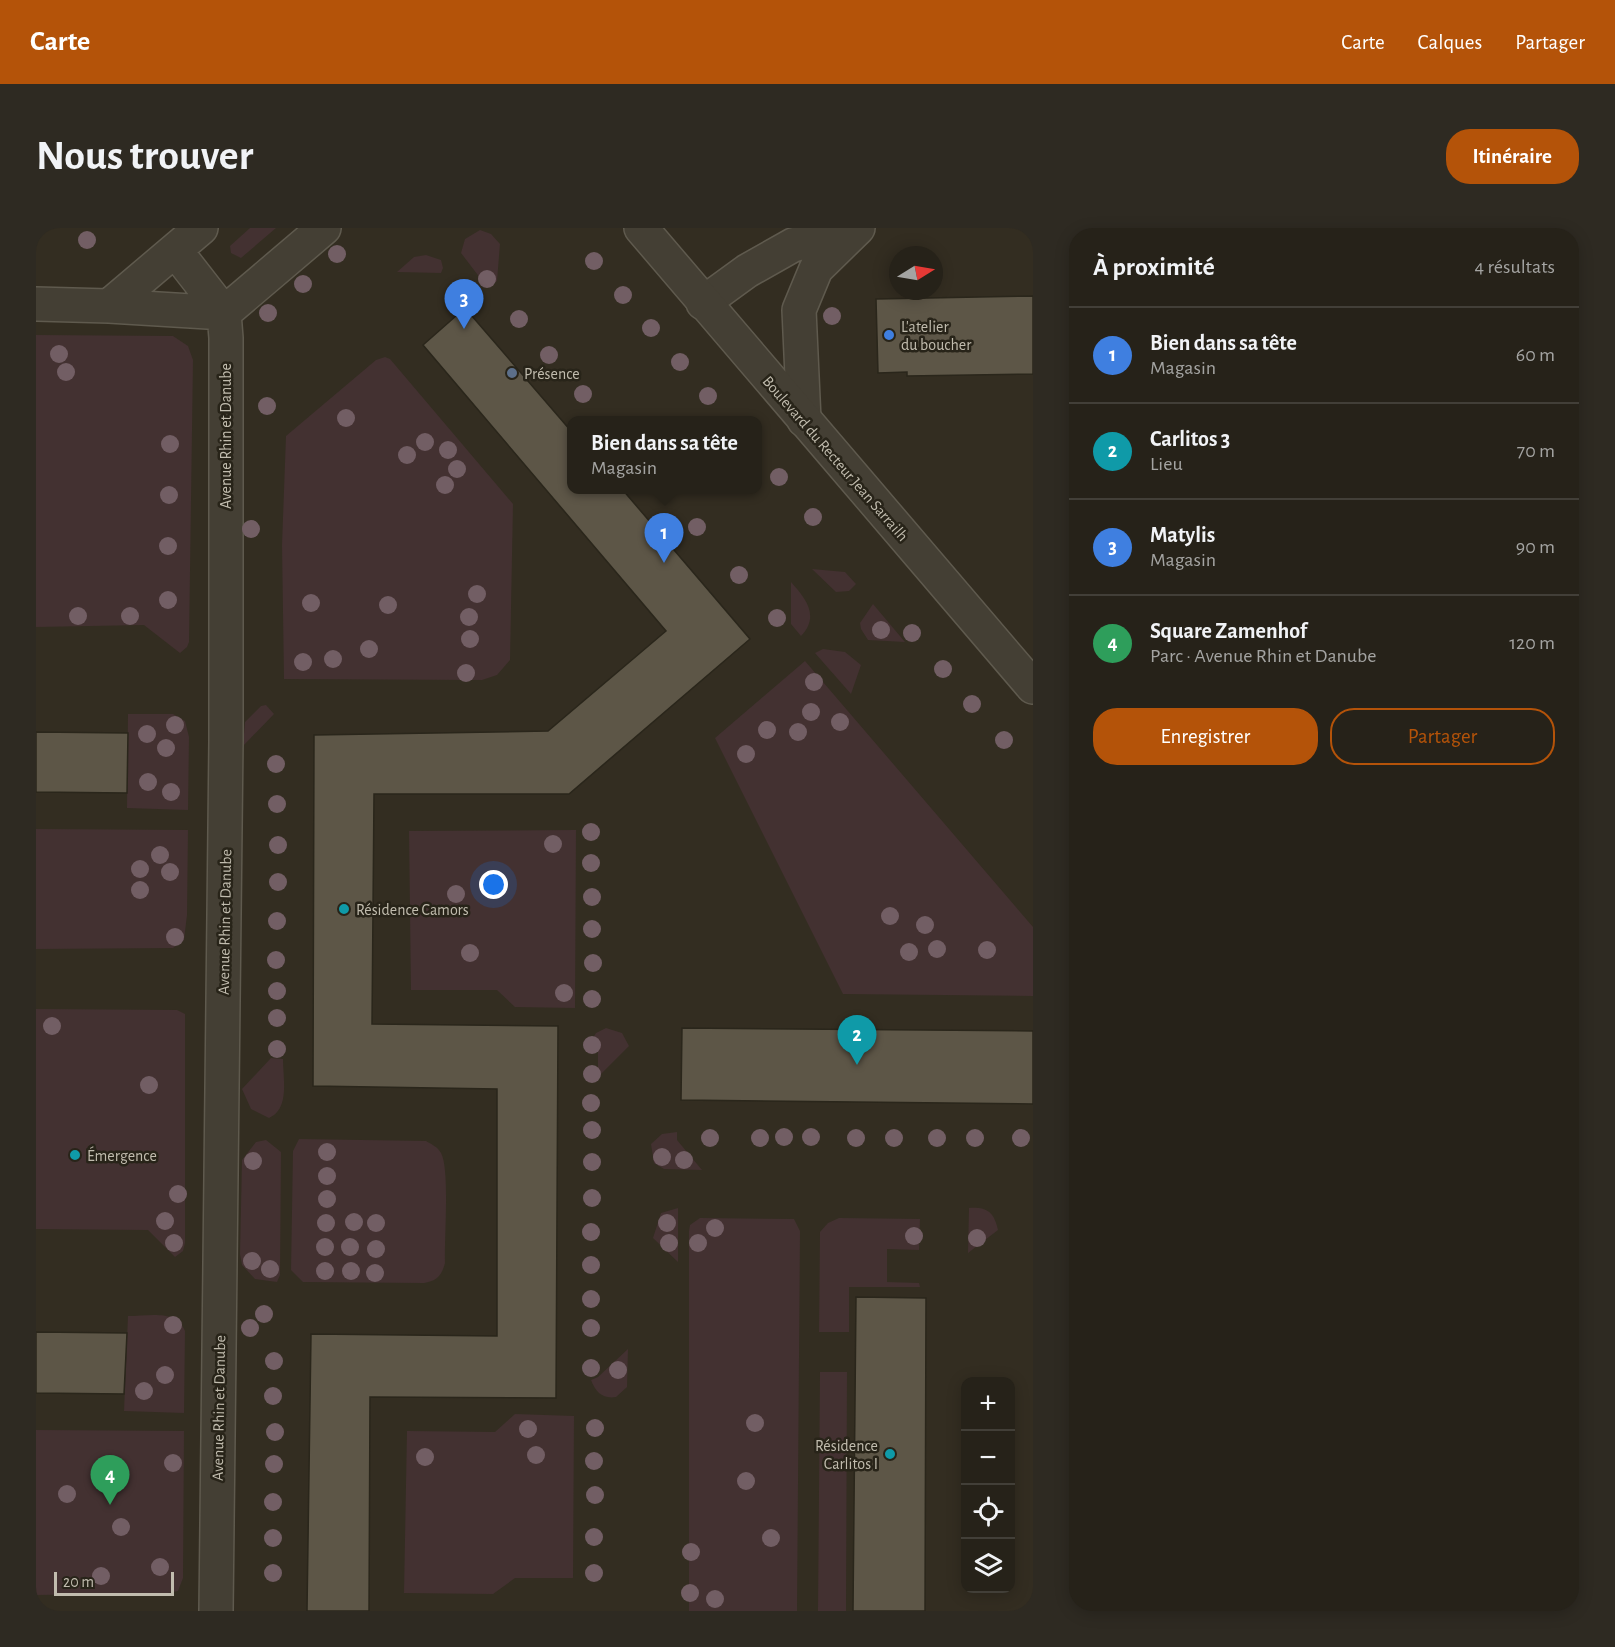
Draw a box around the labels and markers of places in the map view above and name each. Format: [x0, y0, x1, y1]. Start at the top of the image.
pin: 3 [444, 279, 484, 329]
place label: L'atelier du boucher [901, 319, 972, 353]
marker: L'atelier du boucher [882, 328, 896, 342]
marker: Présence [505, 366, 519, 380]
place label: Présence [524, 366, 580, 382]
pin: 1 [644, 514, 684, 563]
marker: Résidence Camors [337, 902, 351, 916]
place label: Résidence Camors [356, 902, 469, 918]
pin: 2 [838, 1016, 876, 1065]
place label: Émergence [87, 1146, 157, 1164]
marker: Émergence [68, 1148, 82, 1162]
place label: Résidence Carlitos I [815, 1438, 878, 1472]
marker: Résidence Carlitos I [883, 1447, 897, 1461]
pin: 4 [90, 1456, 130, 1505]

